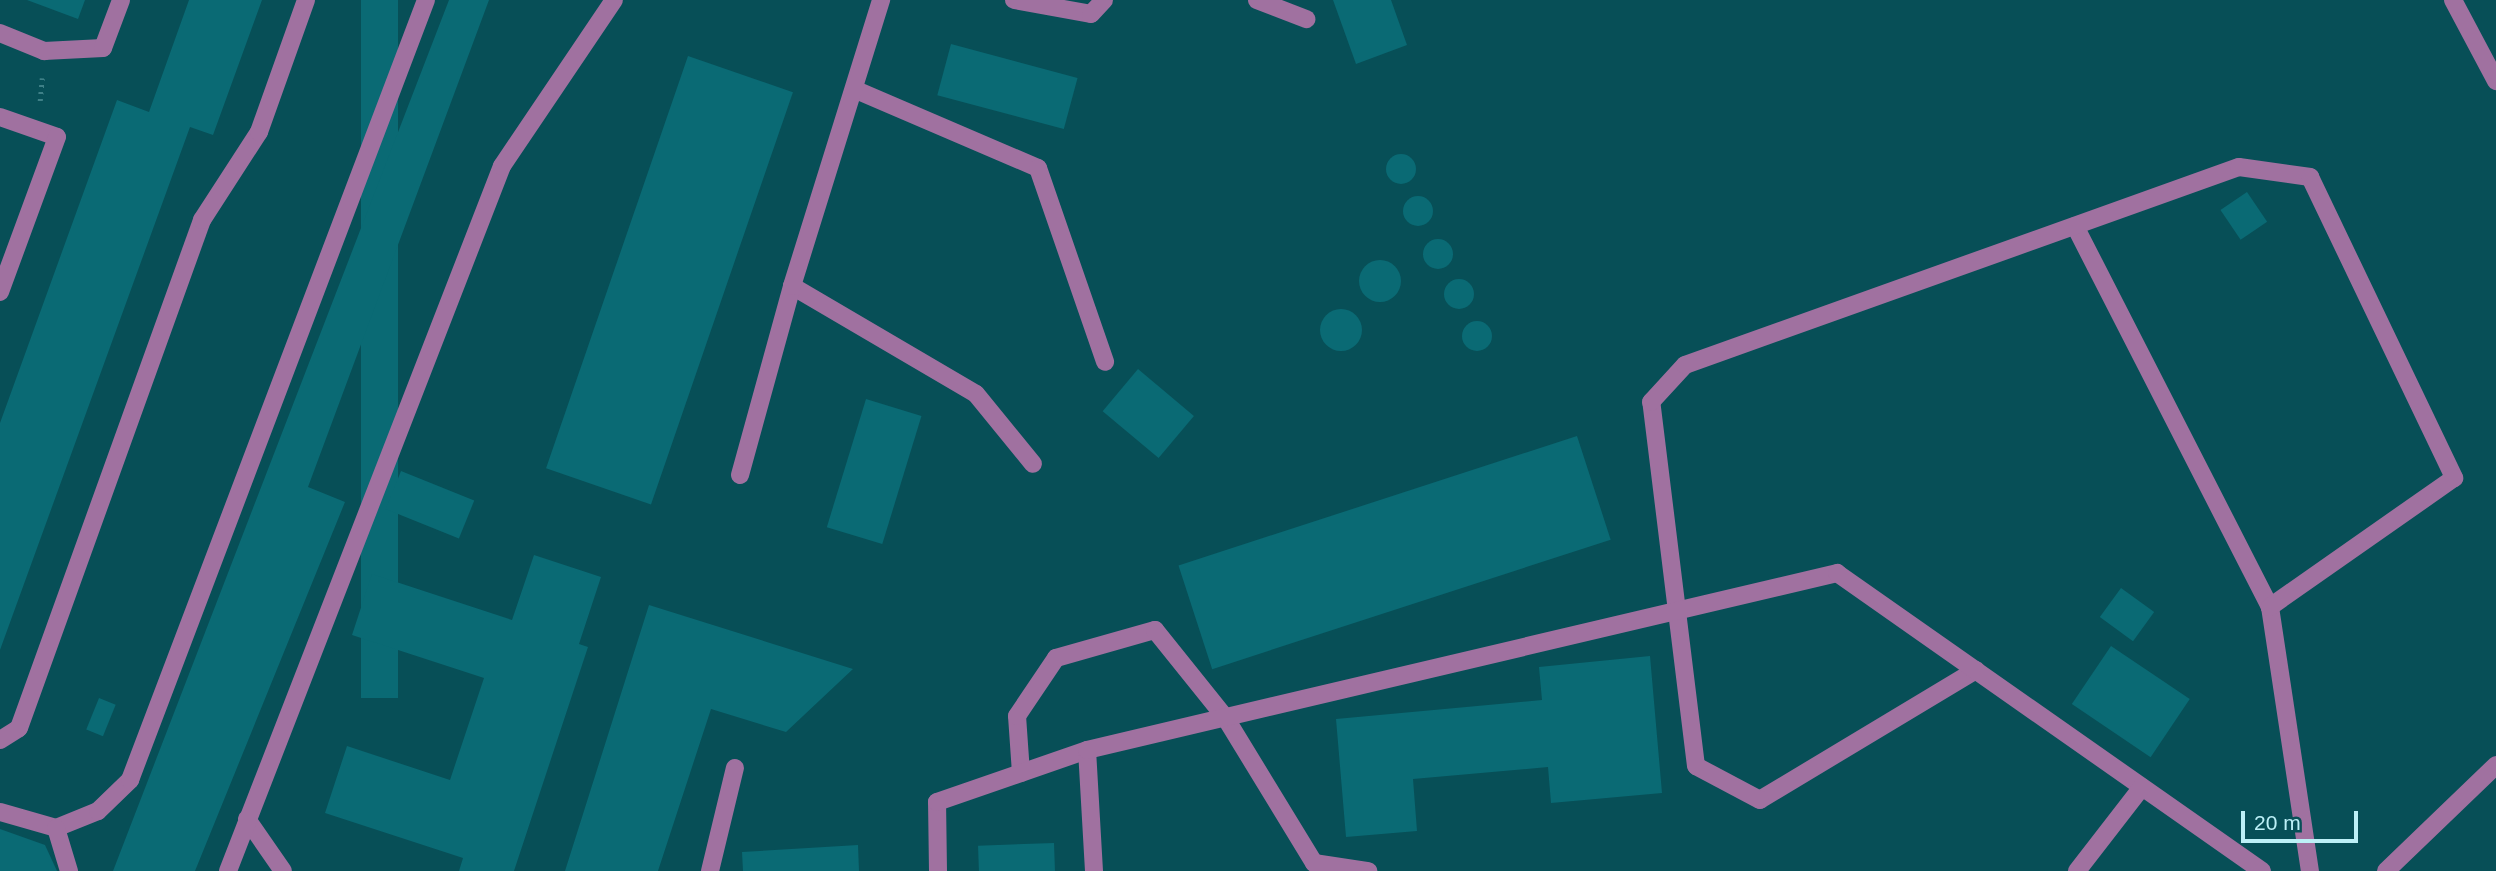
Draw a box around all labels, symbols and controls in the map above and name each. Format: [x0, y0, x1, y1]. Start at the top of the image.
scale bar [2244, 798, 2361, 842]
text: 20 m [2254, 811, 2301, 834]

